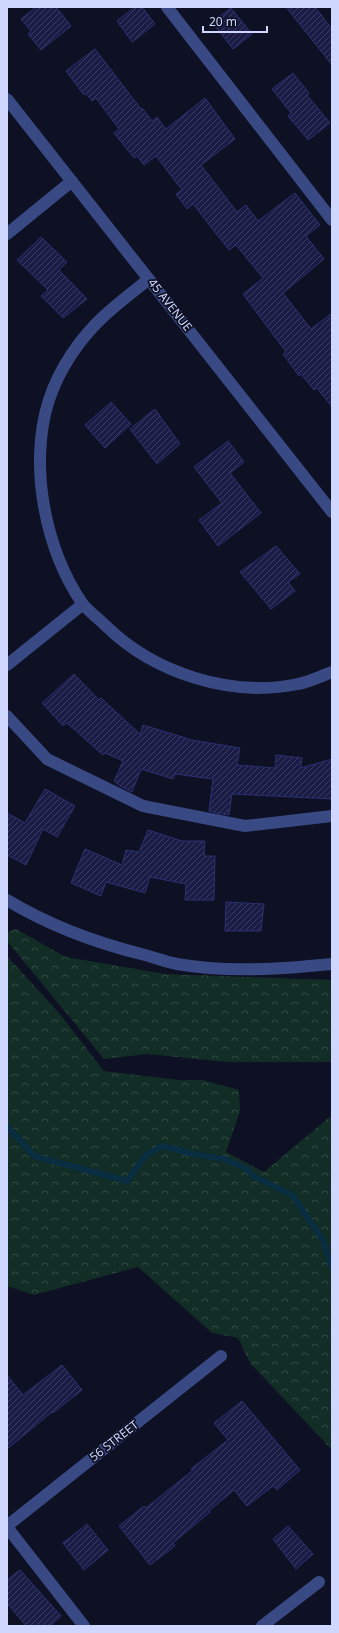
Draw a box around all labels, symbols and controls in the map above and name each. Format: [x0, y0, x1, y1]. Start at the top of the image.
scale bar [203, 8, 267, 34]
text: 20 m [209, 13, 237, 30]
street label: 45 AVENUE [144, 275, 196, 335]
street label: 56 STREET [86, 1416, 142, 1465]

